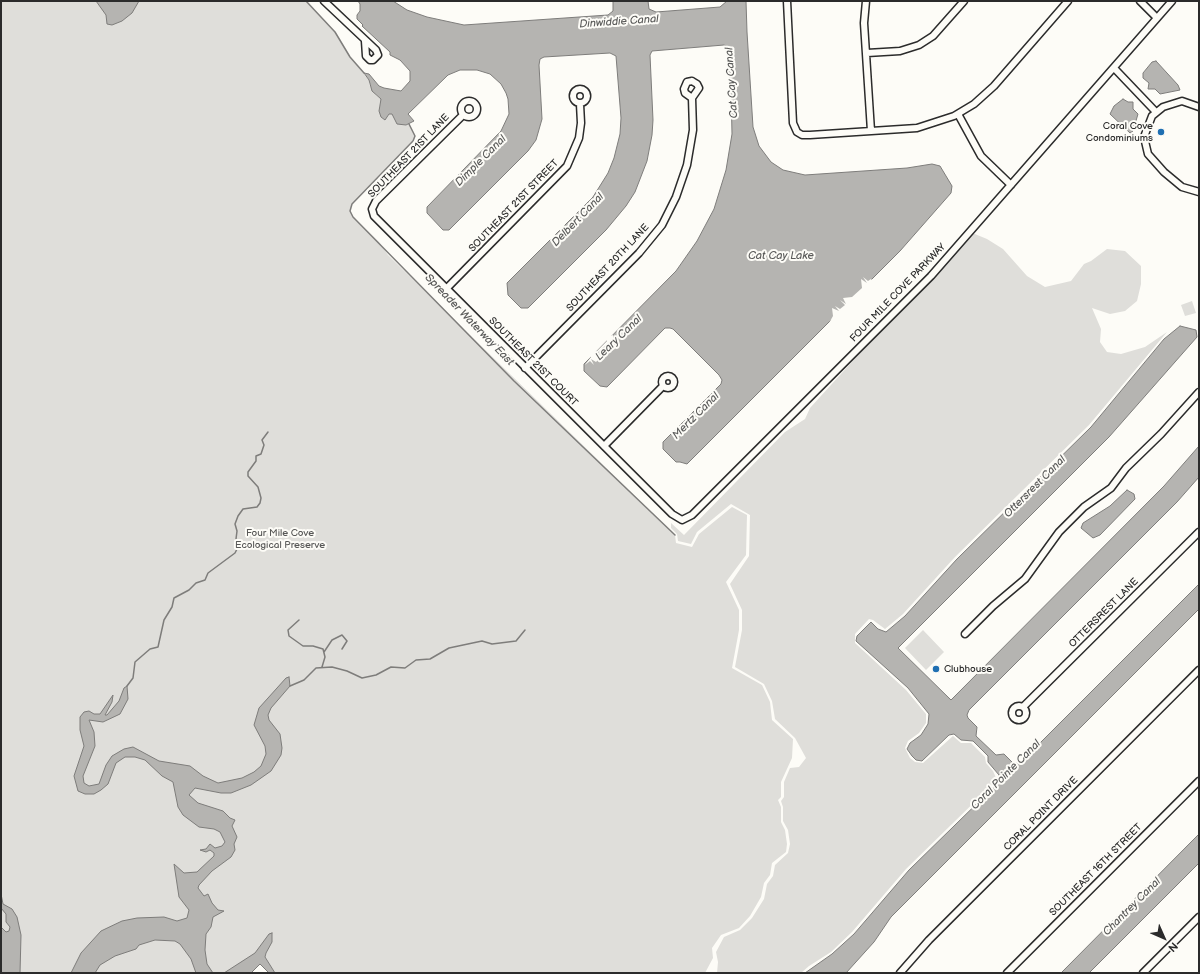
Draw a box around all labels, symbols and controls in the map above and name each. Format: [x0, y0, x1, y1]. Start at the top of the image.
water label: Dinwiddie Canal [579, 13, 659, 31]
water label: Cat Cay Canal [723, 47, 741, 119]
street label: SOUTHEAST 21ST LANE [366, 112, 452, 200]
place label: Coral Cove Condominiums [1086, 120, 1153, 144]
marker: Coral Cove Condominiums [1156, 127, 1166, 137]
water label: Dimple Canal [453, 133, 509, 189]
street label: SOUTHEAST 21ST STREET [467, 157, 561, 255]
water label: Delbert Canal [549, 191, 607, 249]
street label: SOUTHEAST 20TH LANE [564, 222, 652, 314]
street label: FOUR MILE COVE PARKWAY [848, 241, 948, 345]
water label: Cat Cay Lake [748, 249, 814, 263]
water label: Spreader Waterway East [422, 271, 516, 369]
water label: Leary Canal [593, 313, 645, 363]
street label: SOUTHEAST 21ST COURT [486, 315, 580, 409]
water label: Mertz Canal [670, 390, 722, 442]
water label: Ottersrest Canal [1001, 453, 1069, 521]
park label: Four Mile Cove Ecological Preserve [235, 527, 325, 550]
street label: OTTERSREST LANE [1067, 576, 1141, 650]
place label: Clubhouse [944, 663, 992, 675]
marker: Clubhouse [931, 664, 941, 674]
water label: Coral Pointe Canal [968, 737, 1044, 813]
street label: CORAL POINT DRIVE [1001, 774, 1081, 854]
street label: SOUTHEAST 16TH STREET [1047, 821, 1145, 919]
water label: Chantrey Canal [1100, 875, 1164, 939]
north arrow [1144, 918, 1184, 958]
text: N [1165, 939, 1180, 954]

